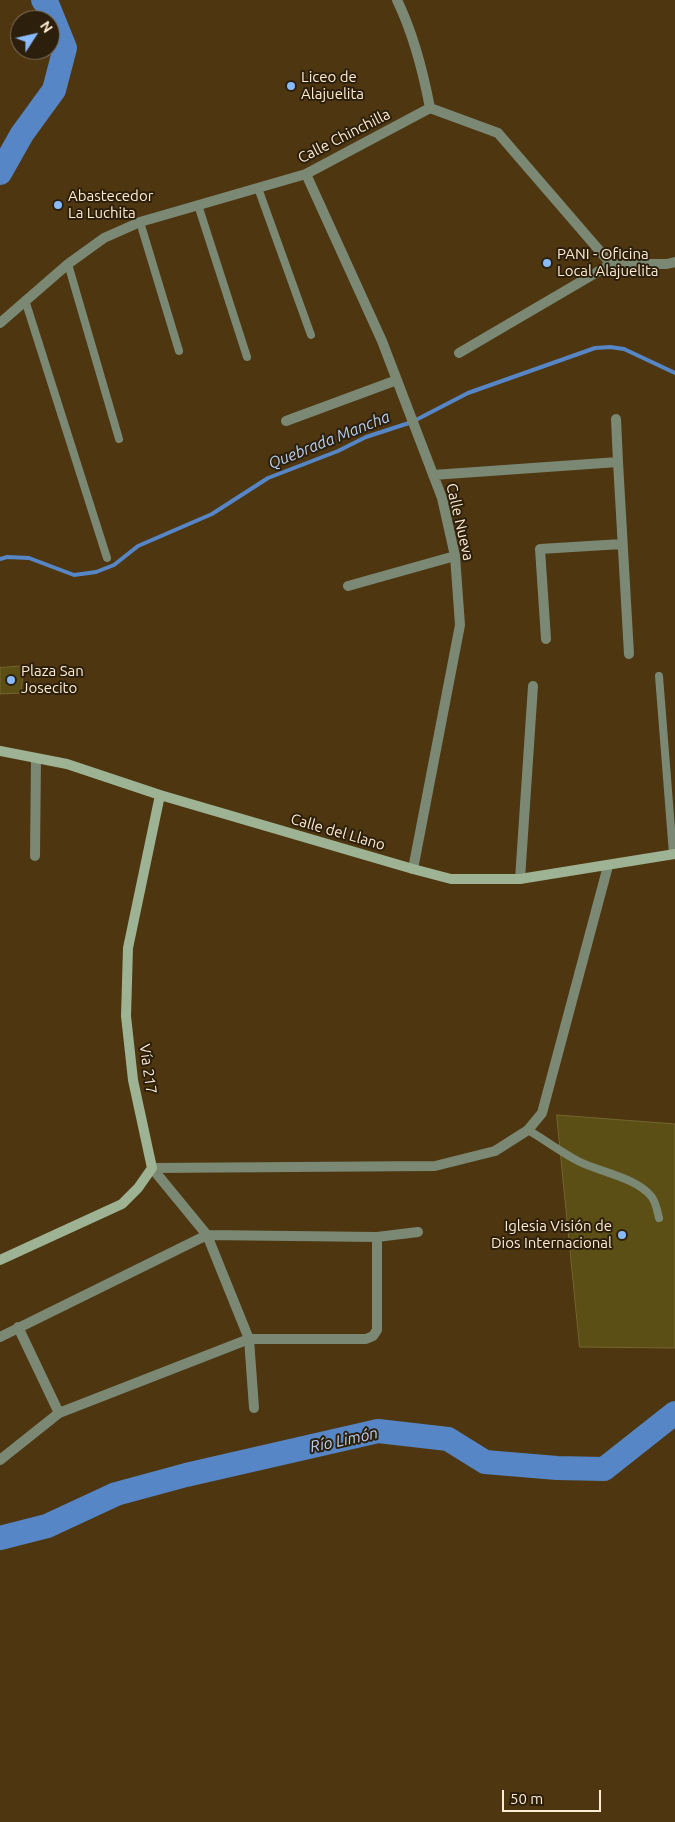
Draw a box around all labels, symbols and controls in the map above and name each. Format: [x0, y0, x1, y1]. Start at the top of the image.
north arrow [10, 10, 60, 60]
text: N [37, 18, 56, 36]
place label: Liceo de Alajuelita [301, 68, 364, 103]
marker: Liceo de Alajuelita [285, 80, 297, 92]
street label: Calle Chinchilla [295, 105, 393, 167]
place label: Abastecedor La Luchita [68, 187, 153, 222]
marker: Abastecedor La Luchita [52, 199, 64, 211]
place label: PANI - Oficina Local Alajuelita [557, 245, 658, 280]
marker: PANI - Oficina Local Alajuelita [541, 257, 553, 269]
water label: Quebrada Mancha [265, 407, 393, 473]
street label: Calle Nueva [442, 481, 478, 563]
place label: Plaza San Josecito [21, 662, 84, 697]
marker: Plaza San Josecito [5, 674, 17, 686]
street label: Calle del Llano [289, 810, 387, 854]
street label: Vía 217 [136, 1043, 160, 1095]
place label: Iglesia Visión de Dios Internacional [491, 1217, 612, 1252]
marker: Iglesia Visión de Dios Internacional [616, 1229, 628, 1241]
water label: Río Limón [308, 1423, 380, 1457]
scale bar [505, 1780, 604, 1812]
text: 50 m [510, 1790, 543, 1807]

